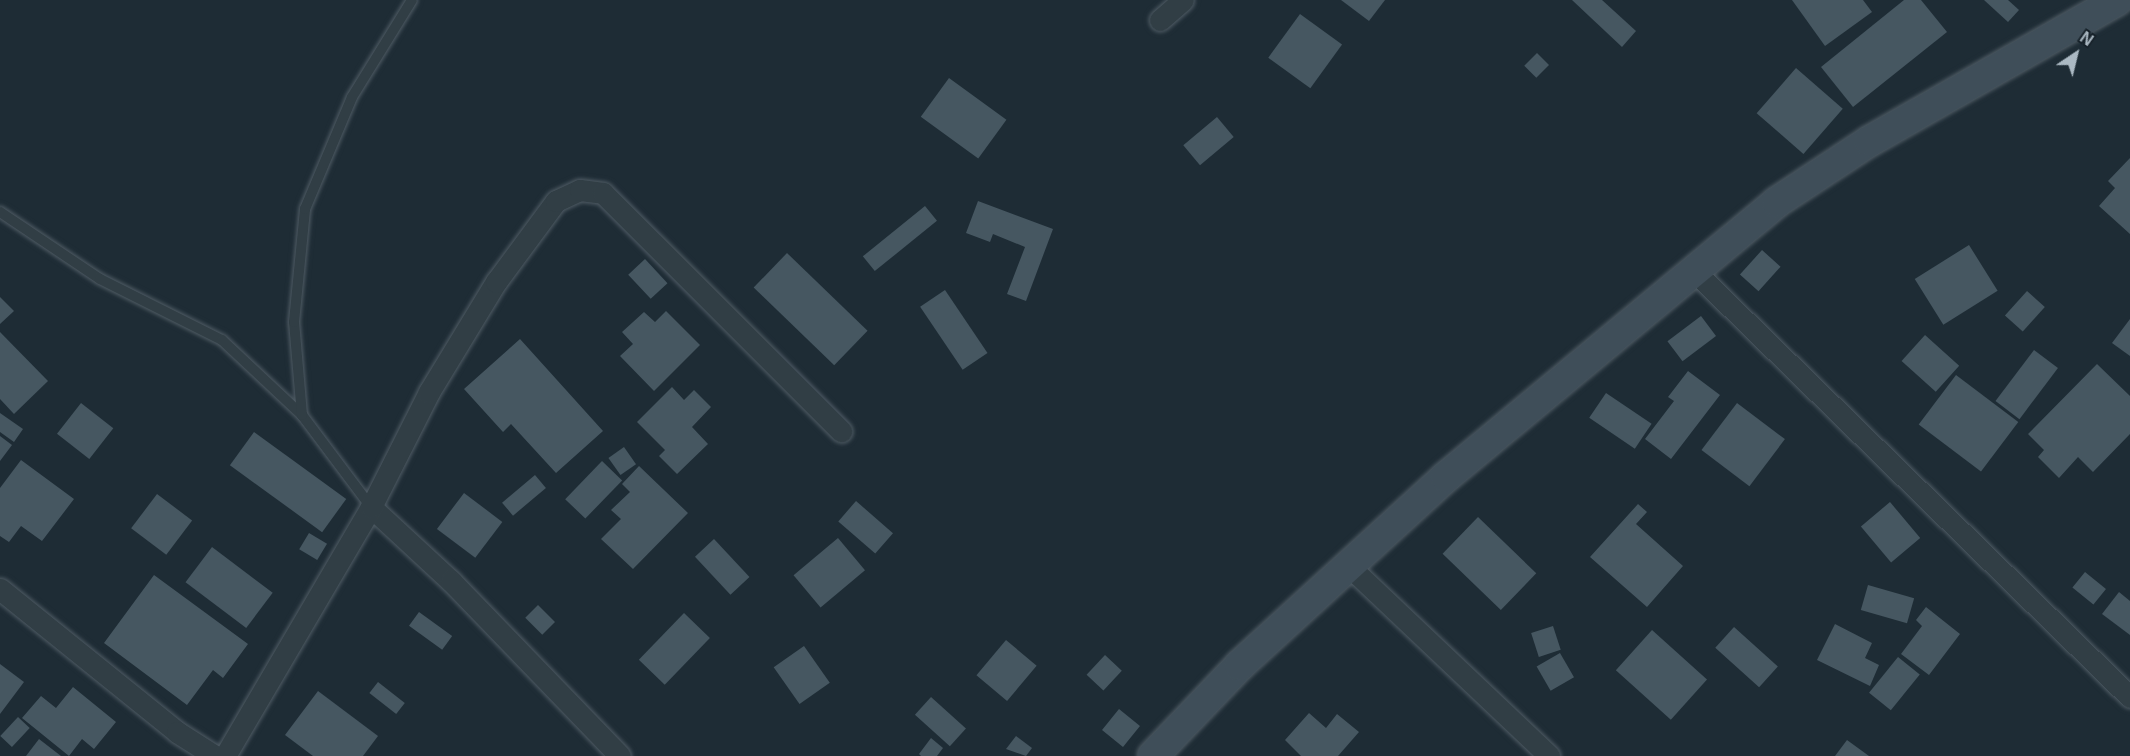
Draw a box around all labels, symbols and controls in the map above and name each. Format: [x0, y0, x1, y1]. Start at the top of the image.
north arrow [2046, 24, 2106, 84]
text: N [2077, 29, 2096, 49]

